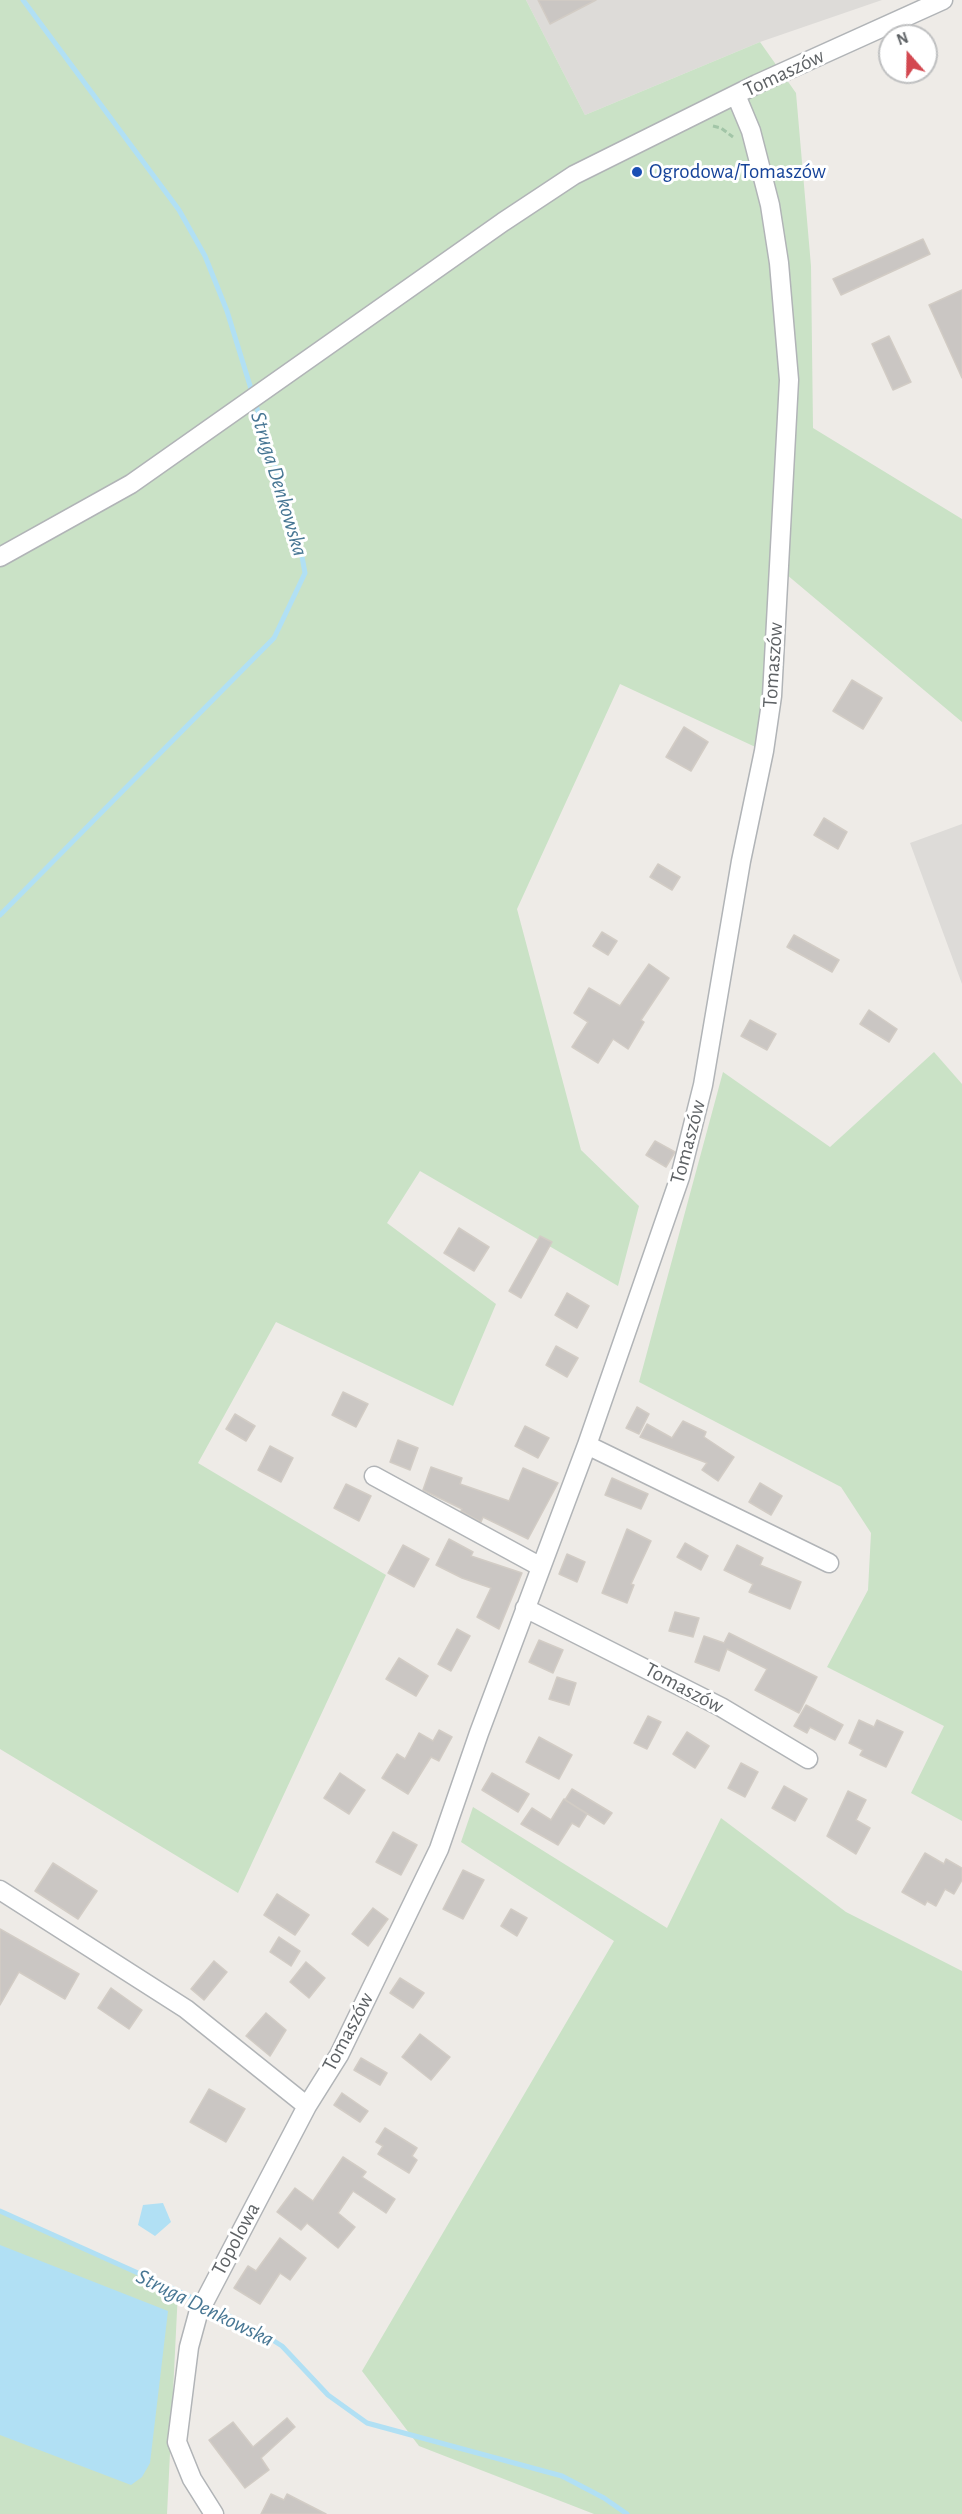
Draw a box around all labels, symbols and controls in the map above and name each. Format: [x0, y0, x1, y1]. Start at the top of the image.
north arrow [878, 24, 938, 84]
text: N [895, 30, 910, 48]
street label: Tomaszów [740, 43, 828, 103]
place label: Ogrodowa/Tomaszów [649, 159, 826, 185]
marker: Ogrodowa/Tomaszów [630, 165, 644, 179]
water label: Struga Denkowska [244, 408, 314, 560]
street label: Tomaszów [757, 621, 789, 709]
street label: Tomaszów [665, 1097, 711, 1187]
street label: Tomaszów [640, 1657, 728, 1719]
street label: Tomaszów [317, 1988, 379, 2076]
street label: Topolowa [206, 2198, 266, 2280]
water label: Struga Denkowska [132, 2263, 278, 2353]

